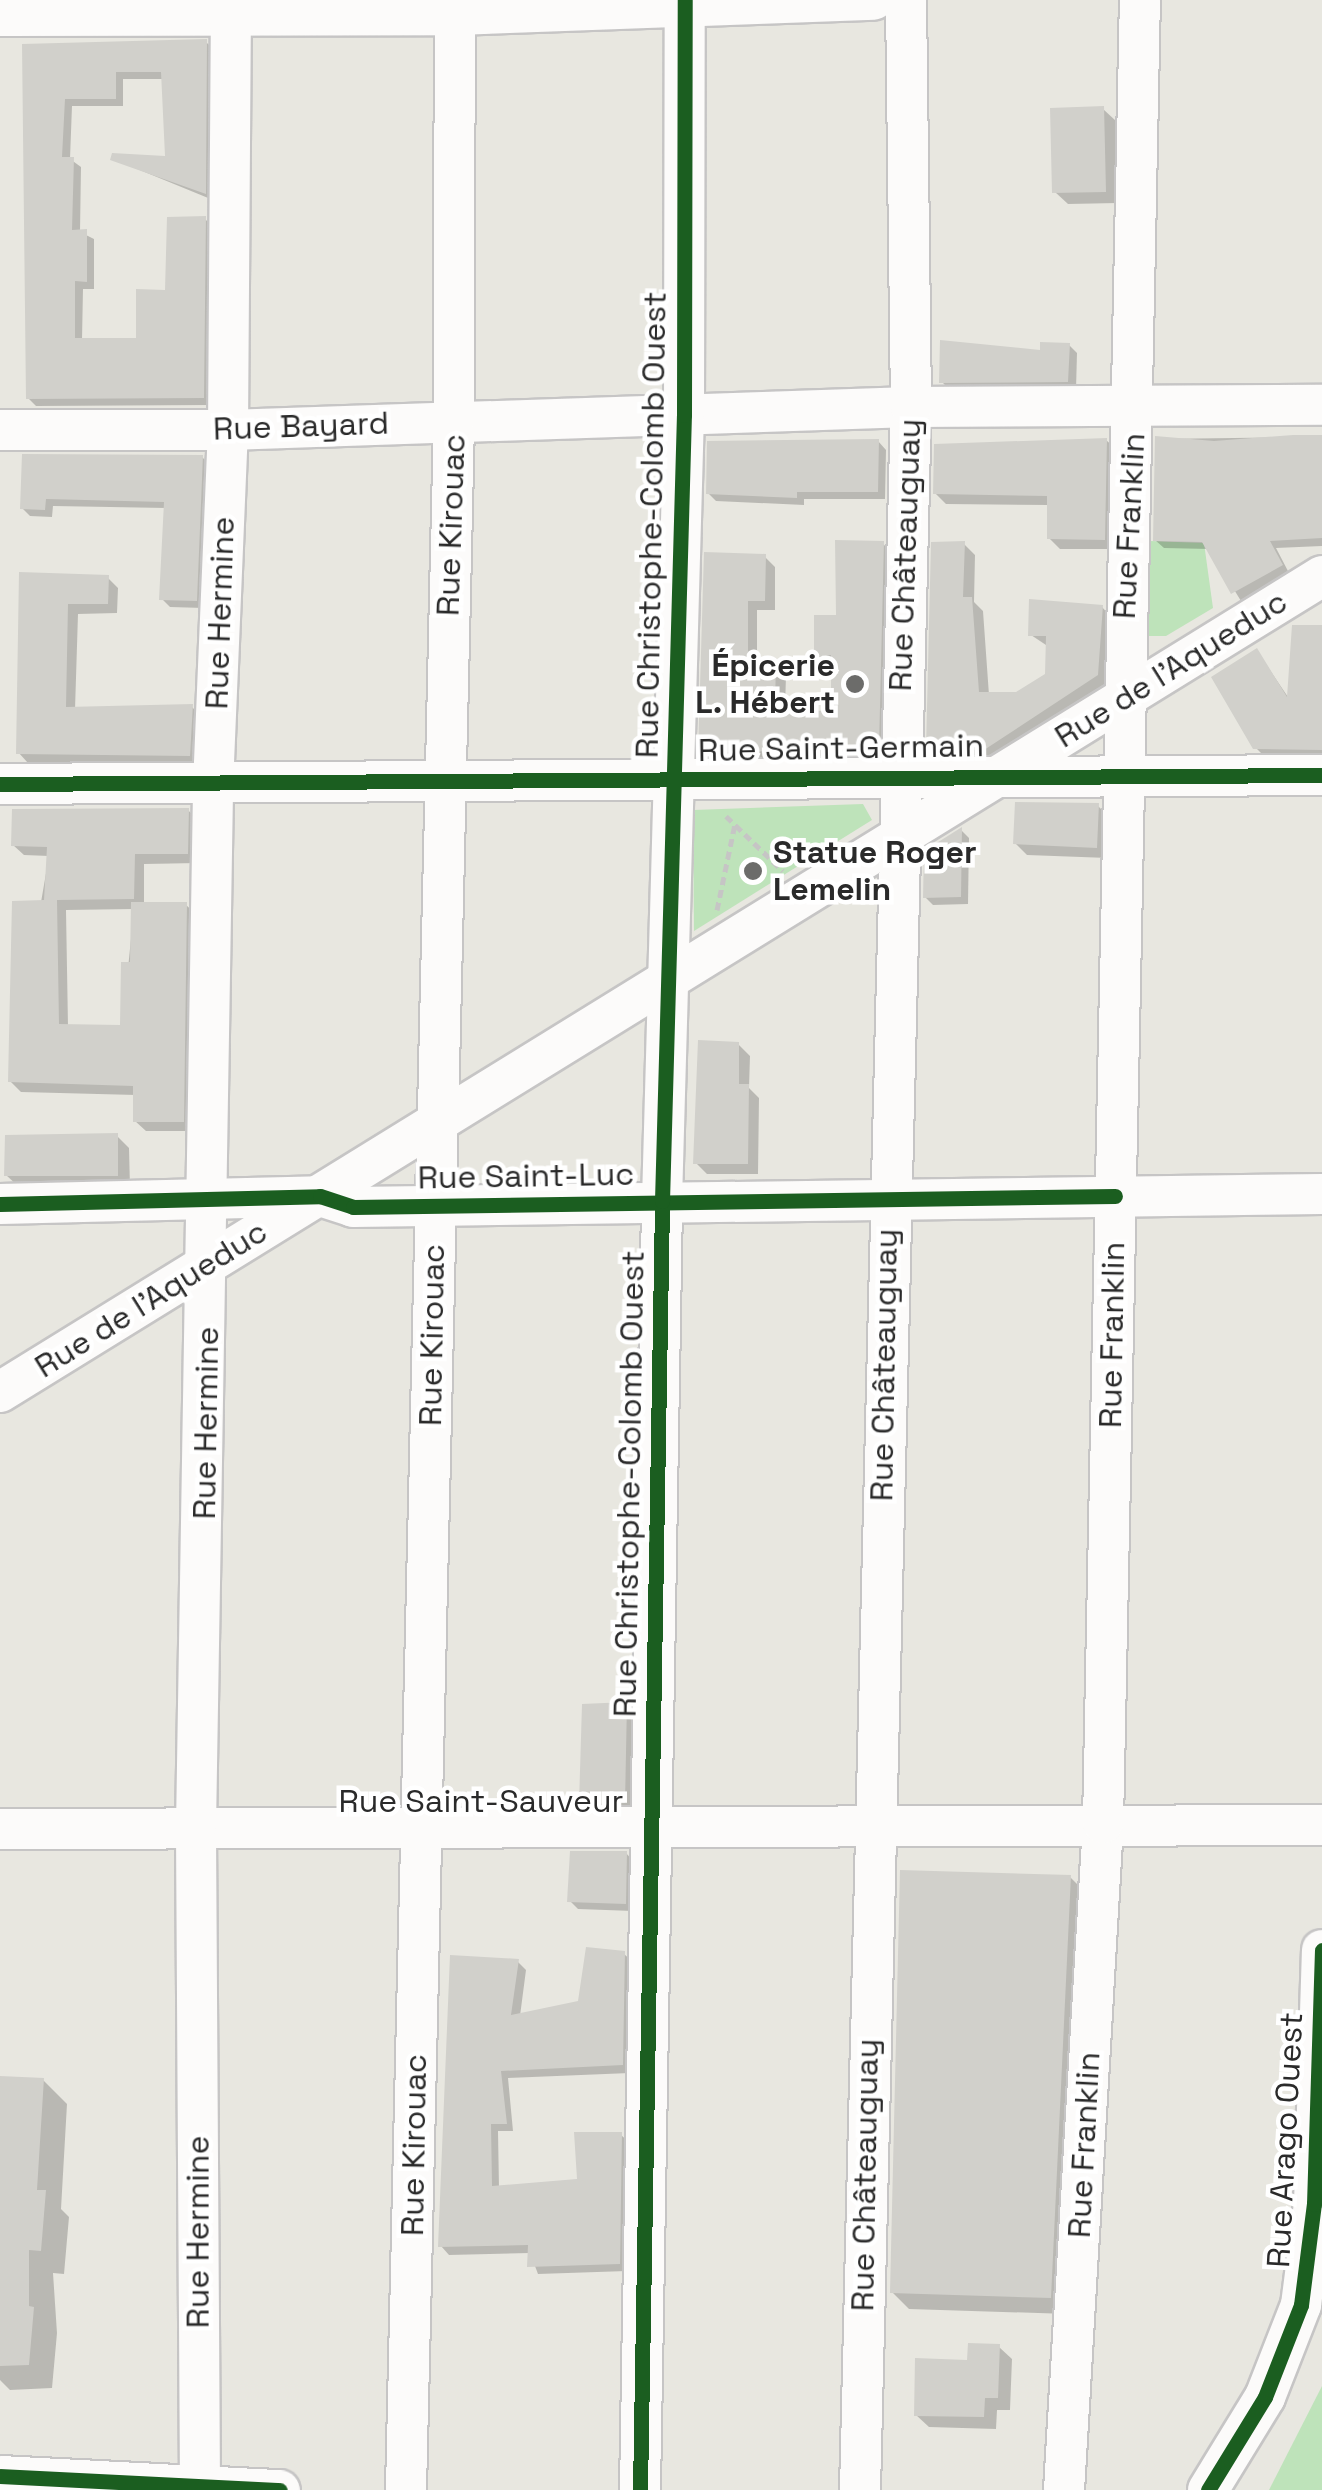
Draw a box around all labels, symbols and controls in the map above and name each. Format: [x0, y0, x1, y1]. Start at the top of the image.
street label: Rue Christophe-Colomb Ouest [628, 291, 674, 759]
street label: Rue Bayard [212, 404, 390, 448]
street label: Rue Châteauguay [881, 418, 929, 692]
street label: Rue Franklin [1105, 432, 1153, 620]
street label: Rue Kirouac [429, 433, 473, 617]
street label: Rue Hermine [197, 516, 243, 710]
street label: Rue de l'Aqueduc [1048, 582, 1294, 756]
place label: Épicerie L. Hébert [694, 647, 835, 722]
marker: Épicerie L. Hébert [844, 673, 866, 695]
street label: Rue Saint-Germain [698, 726, 984, 770]
place label: Statue Roger Lemelin [773, 834, 977, 909]
marker: Statue Roger Lemelin [742, 860, 764, 882]
street label: Rue Saint-Luc [417, 1155, 635, 1197]
street label: Rue de l'Aqueduc [28, 1212, 274, 1386]
street label: Rue Châteauguay [862, 1228, 906, 1502]
street label: Rue Franklin [1091, 1242, 1133, 1428]
street label: Rue Kirouac [411, 1244, 453, 1426]
street label: Rue Christophe-Colomb Ouest [606, 1250, 652, 1718]
street label: Rue Hermine [185, 1326, 227, 1520]
street label: Rue Saint-Sauveur [338, 1782, 624, 1820]
street label: Rue Arago Ouest [1259, 2011, 1311, 2269]
street label: Rue Châteauguay [843, 2038, 887, 2312]
street label: Rue Franklin [1060, 2051, 1108, 2239]
street label: Rue Kirouac [393, 2054, 435, 2236]
street label: Rue Hermine [179, 2136, 217, 2328]

